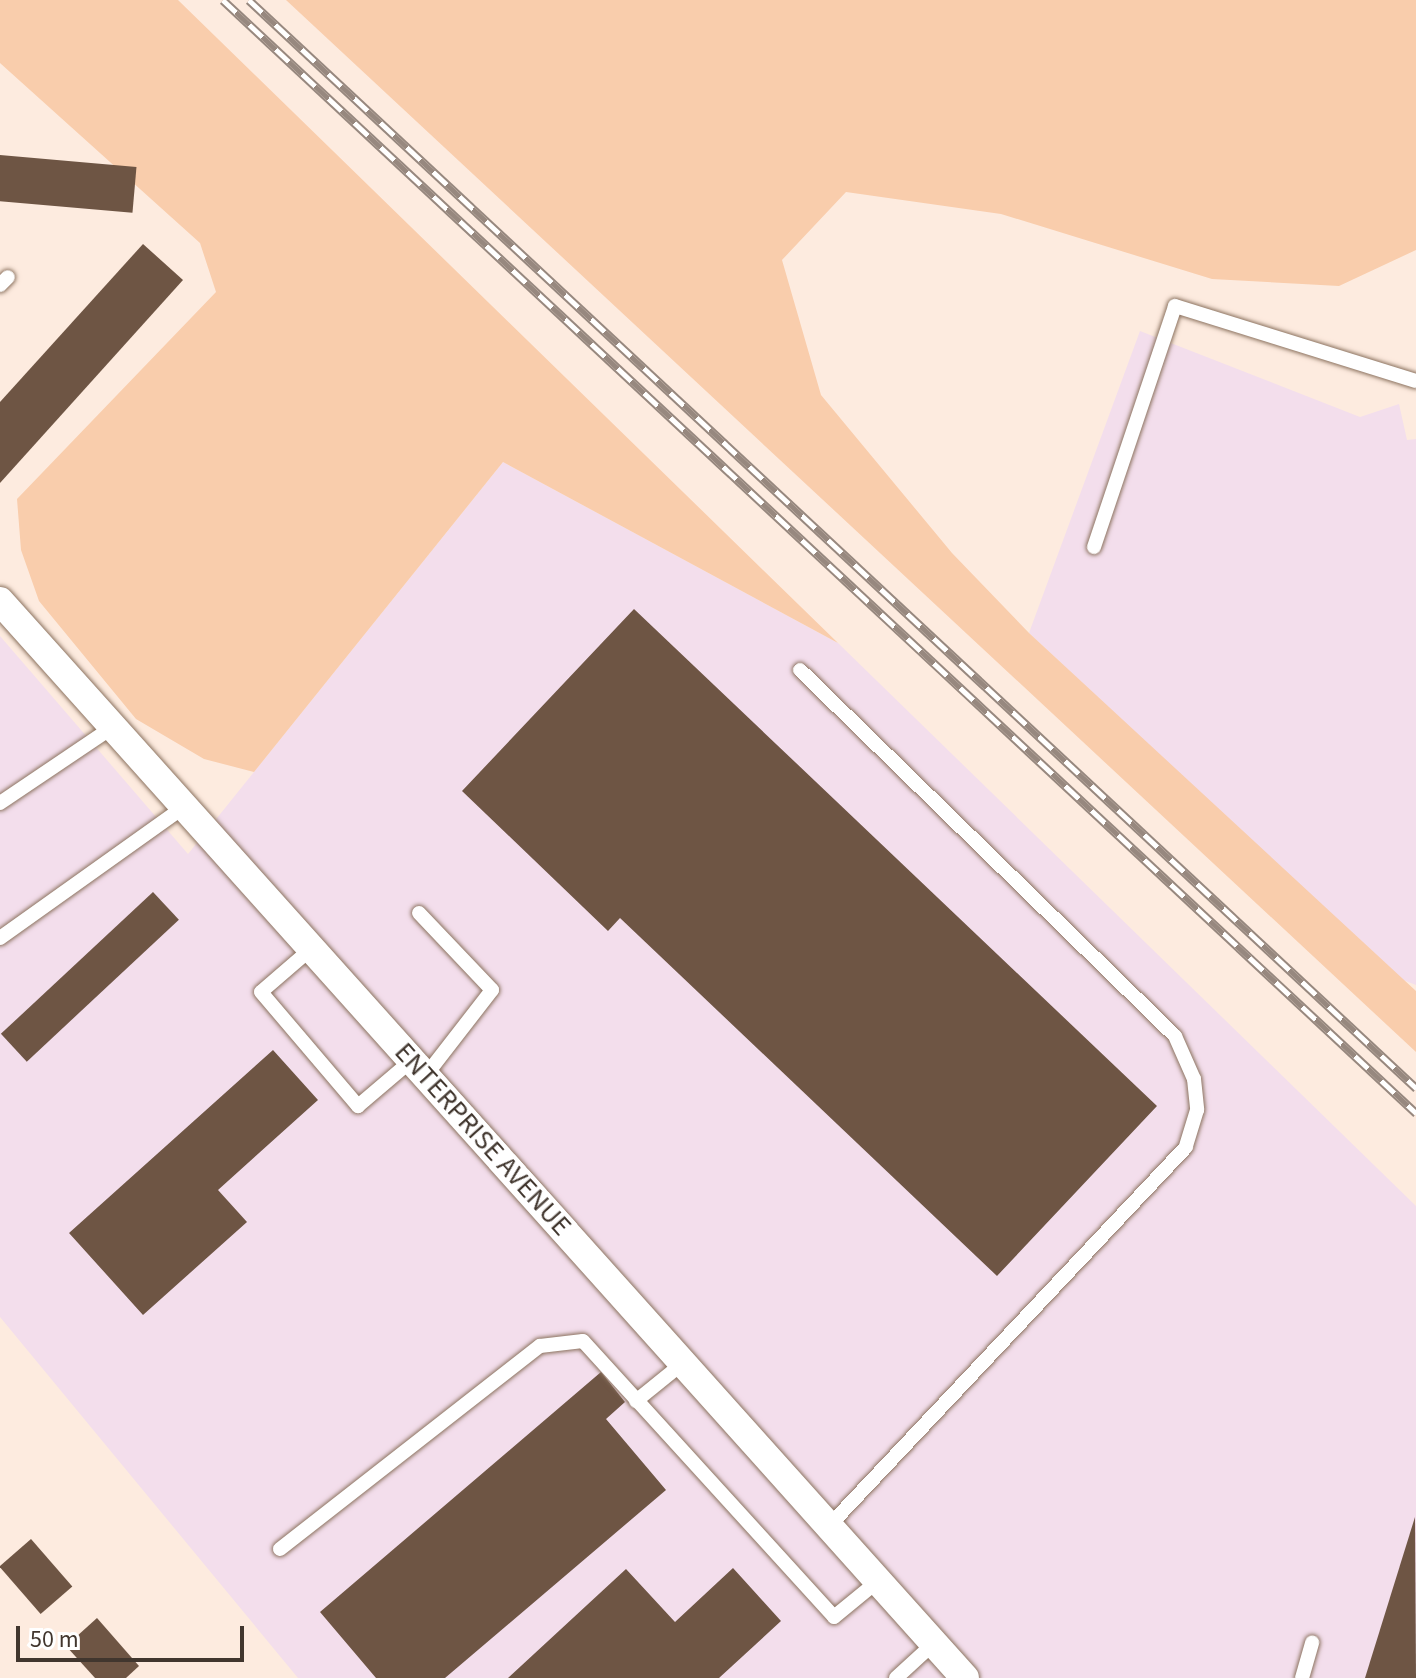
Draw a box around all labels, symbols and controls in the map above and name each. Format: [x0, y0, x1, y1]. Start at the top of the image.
street label: ENTERPRISE AVENUE [388, 1036, 578, 1242]
scale bar [20, 1610, 248, 1660]
text: 50 m [30, 1622, 79, 1657]

